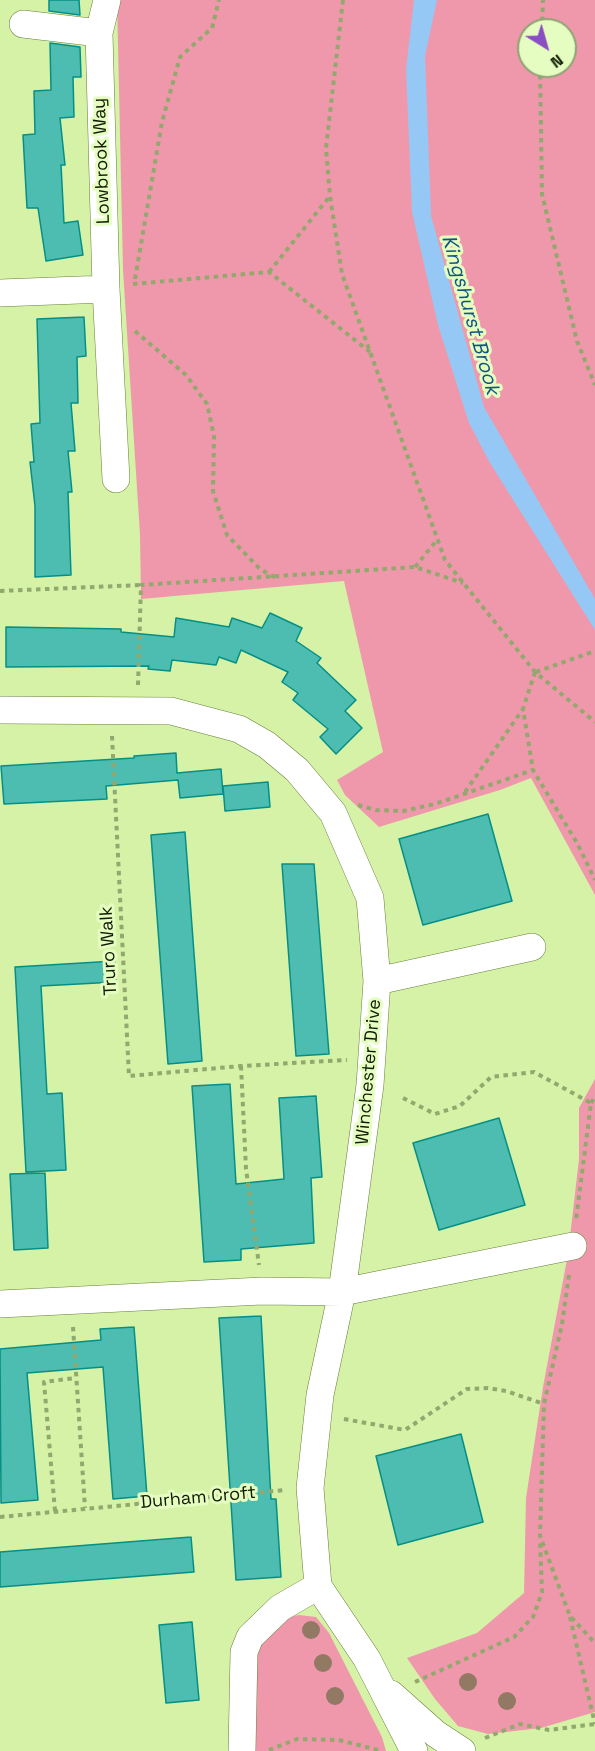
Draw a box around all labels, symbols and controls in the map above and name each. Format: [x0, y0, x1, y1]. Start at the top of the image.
north arrow [517, 18, 577, 78]
text: N [546, 50, 568, 73]
street label: Lowbrook Way [89, 97, 115, 225]
water label: Kingshurst Brook [436, 232, 504, 398]
street label: Truro Walk [96, 906, 122, 996]
street label: Winchester Drive [352, 998, 386, 1146]
street label: Durham Croft [139, 1482, 257, 1514]

